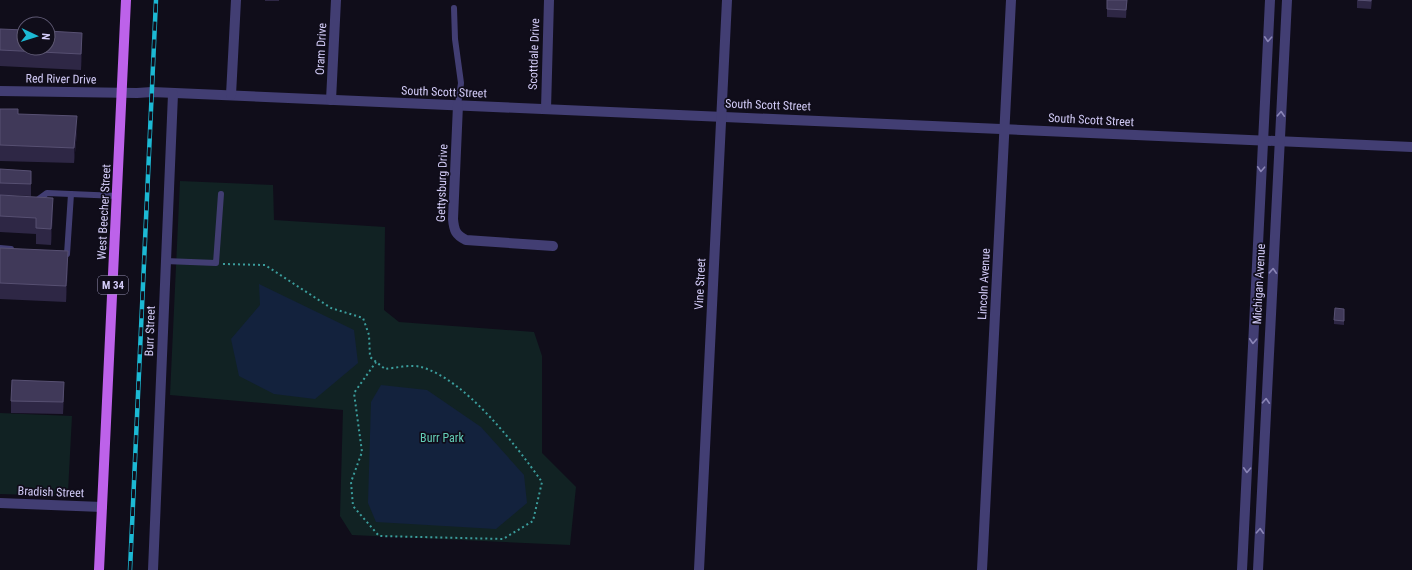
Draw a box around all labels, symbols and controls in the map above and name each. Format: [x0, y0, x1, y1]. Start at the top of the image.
north arrow [16, 16, 56, 56]
street label: Scottdale Drive [526, 18, 542, 90]
street label: Oram Drive [313, 22, 329, 75]
text: N [39, 33, 52, 41]
one-way arrow [1264, 36, 1272, 42]
street label: Red River Drive [25, 71, 97, 87]
street label: South Scott Street [401, 84, 488, 101]
street label: South Scott Street [725, 97, 812, 114]
street label: South Scott Street [1048, 111, 1135, 129]
one-way arrow [1277, 111, 1285, 117]
street label: Gettysburg Drive [434, 143, 450, 222]
street label: West Beecher Street [95, 163, 114, 260]
one-way arrow [1257, 166, 1266, 172]
street label: Michigan Avenue [1250, 243, 1268, 325]
street label: Lincoln Avenue [975, 247, 993, 320]
street label: Vine Street [692, 257, 708, 310]
one-way arrow [1269, 268, 1277, 274]
road number: M 34 [98, 276, 128, 294]
street label: Burr Street [142, 305, 158, 357]
one-way arrow [1249, 338, 1257, 344]
one-way arrow [1262, 398, 1271, 404]
park label: Burr Park [420, 431, 464, 445]
one-way arrow [1242, 467, 1251, 473]
street label: Bradish Street [17, 484, 85, 500]
one-way arrow [1255, 528, 1264, 534]

